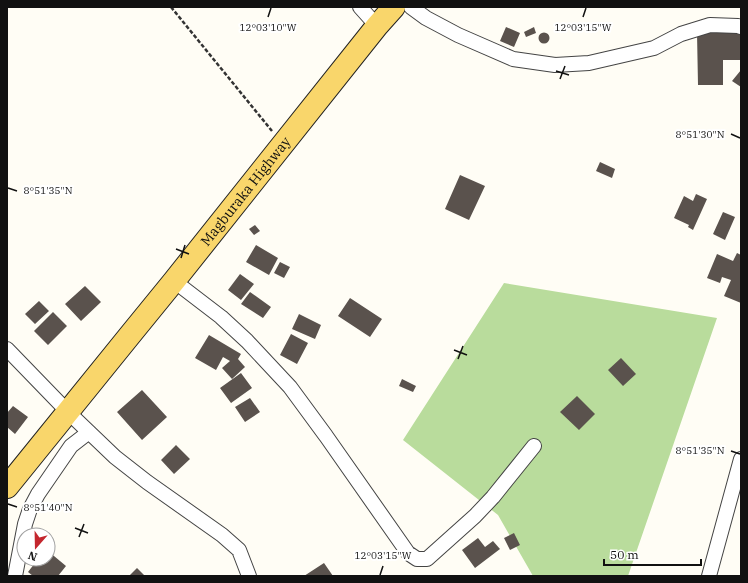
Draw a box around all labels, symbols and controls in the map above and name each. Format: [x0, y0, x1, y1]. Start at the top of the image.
text: 12°03'10"W [239, 21, 297, 34]
text: 12°03'15"W [554, 21, 612, 34]
text: 8°51'30"N [676, 128, 725, 141]
street label: Magburaka Highway [196, 132, 295, 250]
text: 8°51'35"N [24, 184, 73, 197]
text: 8°51'35"N [676, 444, 725, 457]
text: 8°51'40"N [24, 501, 73, 514]
north arrow [16, 527, 56, 567]
scale bar [604, 541, 701, 567]
text: 50 m [610, 547, 639, 562]
text: N [26, 548, 39, 564]
text: 12°03'15"W [354, 549, 412, 562]

